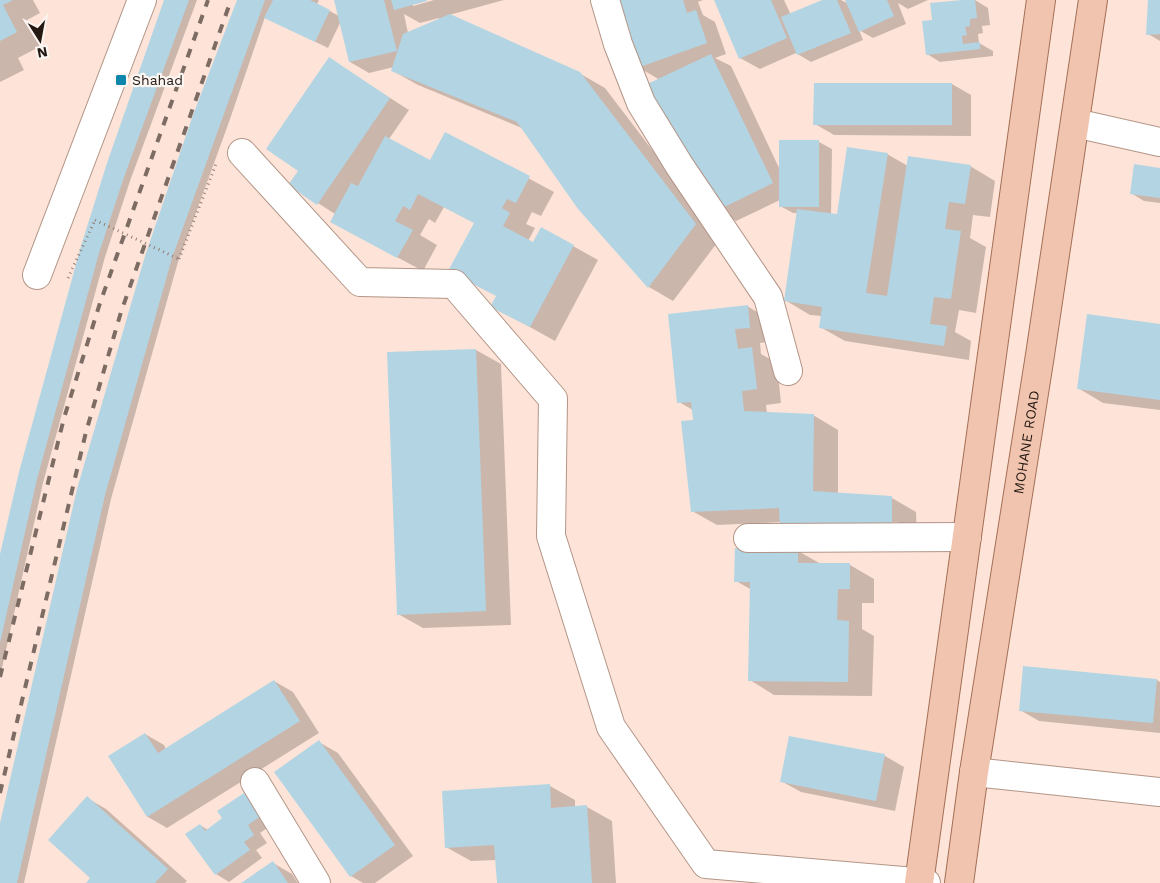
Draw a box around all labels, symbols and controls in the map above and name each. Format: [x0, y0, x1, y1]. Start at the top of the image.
north arrow [15, 15, 65, 65]
text: N [36, 44, 49, 62]
place label: Shahad [132, 72, 183, 88]
marker: Shahad [114, 73, 128, 87]
street label: MOHANE ROAD [1010, 389, 1042, 495]

